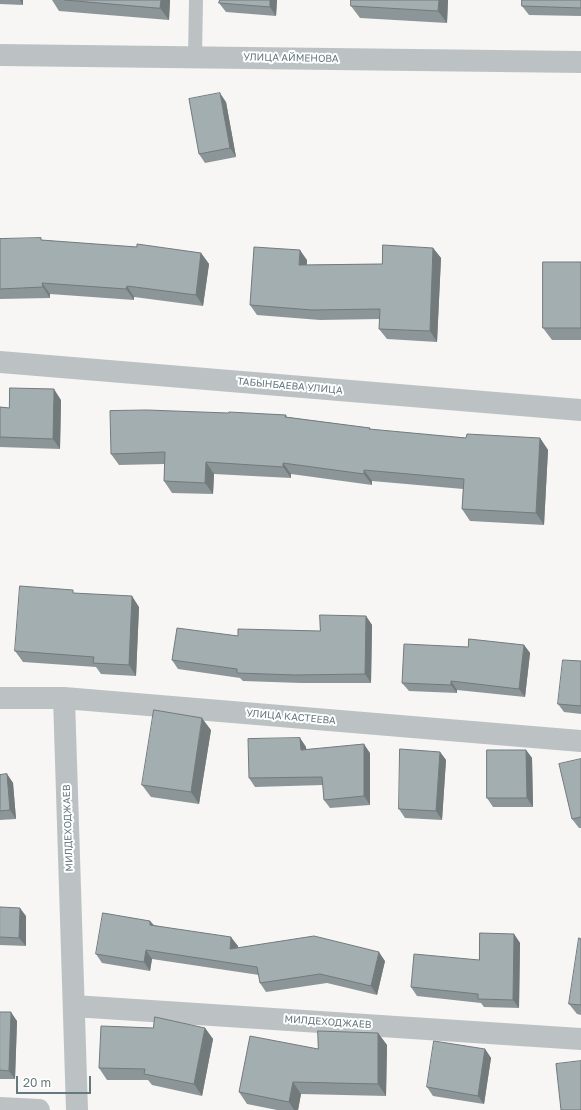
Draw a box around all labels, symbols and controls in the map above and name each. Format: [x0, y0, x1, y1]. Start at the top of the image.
street label: УЛИЦА АЙМЕНОВА [243, 51, 339, 65]
street label: ТАБЫНБАЕВА УЛИЦА [237, 375, 343, 397]
street label: УЛИЦА КАСТЕЕВА [246, 707, 336, 727]
street label: МИЛДЕХОДЖАЕВ [60, 784, 76, 872]
street label: МИЛДЕХОДЖАЕВ [284, 1013, 372, 1031]
scale bar [18, 1068, 93, 1094]
text: 20 m [23, 1075, 51, 1090]

